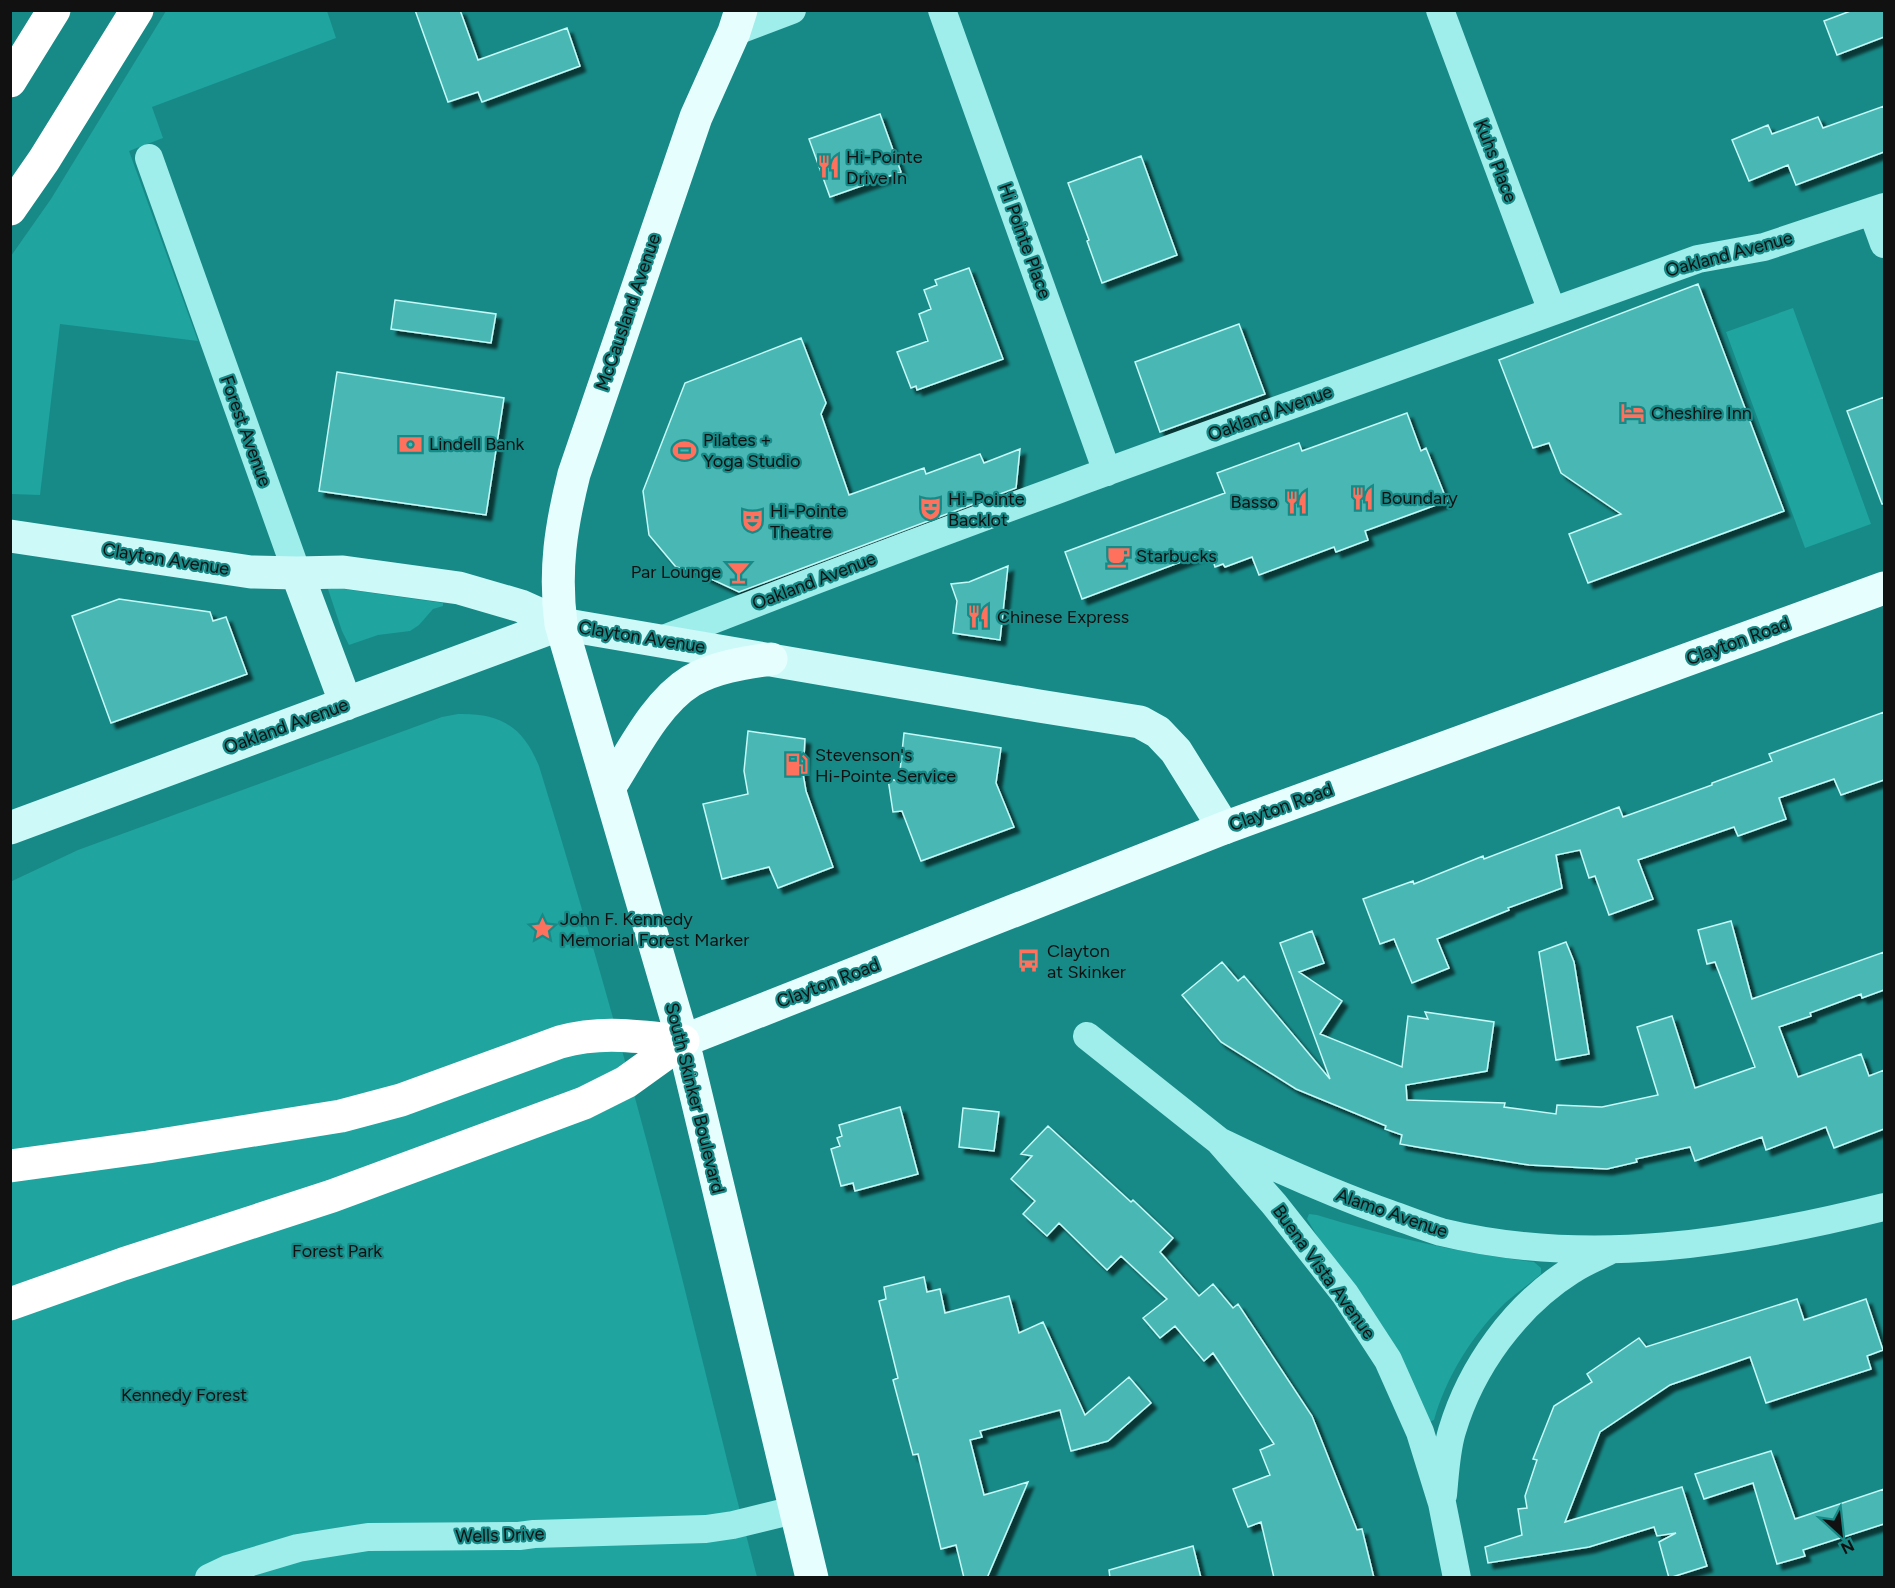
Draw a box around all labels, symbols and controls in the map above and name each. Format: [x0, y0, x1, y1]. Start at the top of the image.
street label: Kuhs Place [1470, 116, 1522, 206]
place label: Hi-Pointe Drive In [846, 146, 923, 189]
restaurant icon: Hi-Pointe Drive In [815, 154, 841, 180]
street label: Hi Pointe Place [994, 180, 1056, 302]
street label: Oakland Avenue [1663, 226, 1795, 282]
street label: McCausland Avenue [591, 230, 665, 393]
street label: Forest Avenue [216, 372, 276, 490]
street label: Oakland Avenue [1205, 380, 1335, 446]
hotel icon: Cheshire Inn [1620, 400, 1646, 426]
place label: Cheshire Inn [1651, 402, 1752, 424]
place label: Pilates + Yoga Studio [703, 429, 801, 472]
bank icon: Lindell Bank [398, 431, 424, 457]
place label: Lindell Bank [429, 433, 525, 455]
sports icon: Pilates + Yoga Studio [672, 437, 698, 463]
restaurant icon: Boundary [1350, 485, 1376, 511]
place label: Boundary [1381, 487, 1458, 509]
place label: Hi-Pointe Backlot [948, 488, 1025, 531]
restaurant icon: Basso [1283, 489, 1309, 515]
place label: Basso [1231, 491, 1278, 513]
theatre icon: Hi-Pointe Backlot [917, 496, 943, 522]
place label: Hi-Pointe Theatre [770, 500, 847, 543]
theatre icon: Hi-Pointe Theatre [739, 508, 765, 534]
street label: Clayton Avenue [101, 538, 231, 580]
cafe icon: Starbucks [1105, 543, 1131, 569]
place label: Starbucks [1136, 545, 1217, 567]
street label: Oakland Avenue [749, 547, 879, 615]
bar icon: Par Lounge [726, 559, 752, 585]
place label: Par Lounge [631, 561, 721, 583]
restaurant icon: Chinese Express [966, 604, 992, 630]
place label: Chinese Express [997, 606, 1129, 628]
street label: Clayton Road [1683, 612, 1793, 670]
street label: Clayton Avenue [577, 616, 707, 658]
street label: Oakland Avenue [221, 693, 351, 759]
place label: Stevenson's Hi-Pointe Service [815, 744, 956, 787]
fuel station icon: Stevenson's Hi-Pointe Service [784, 752, 810, 778]
street label: Clayton Road [1226, 778, 1336, 836]
place label: John F. Kennedy Memorial Forest Marker [560, 908, 749, 951]
place icon: John F. Kennedy Memorial Forest Marker [529, 916, 555, 942]
place label: Clayton at Skinker [1047, 940, 1126, 983]
bus stop icon: Clayton at Skinker [1016, 948, 1042, 974]
street label: Clayton Road [773, 953, 883, 1013]
street label: South Skinker Boulevard [661, 1000, 729, 1196]
street label: Alamo Avenue [1333, 1184, 1451, 1242]
street label: Buena Vista Avenue [1268, 1200, 1380, 1344]
park label: Forest Park [292, 1240, 382, 1262]
park label: Kennedy Forest [121, 1384, 247, 1406]
north arrow [1811, 1504, 1871, 1564]
street label: Wells Drive [455, 1522, 545, 1548]
text: N [1838, 1536, 1857, 1558]

